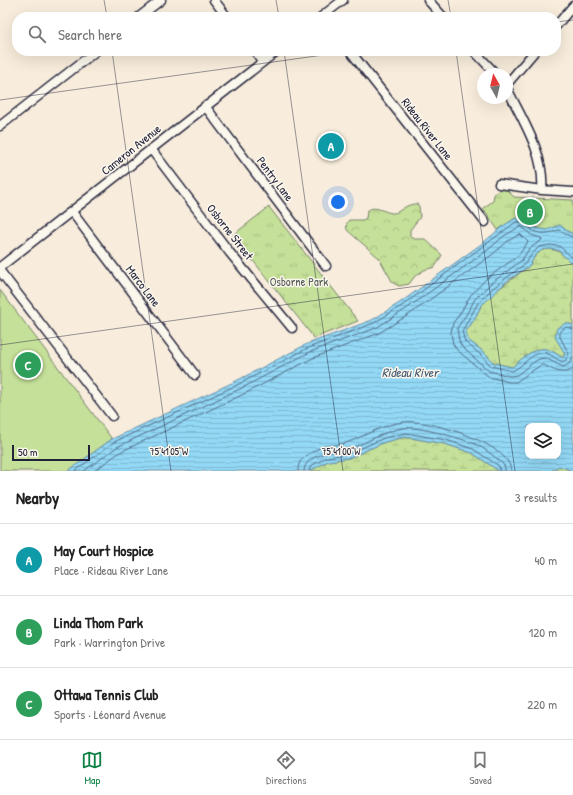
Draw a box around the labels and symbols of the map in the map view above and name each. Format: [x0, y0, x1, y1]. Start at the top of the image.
north arrow [477, 68, 513, 104]
street label: Rideau River Lane [398, 94, 457, 163]
street label: Cameron Avenue [97, 120, 164, 179]
pin: A [318, 131, 344, 161]
street label: Pentry Lane [253, 153, 298, 205]
your location [328, 192, 348, 212]
pin: B [517, 197, 543, 227]
street label: Osborne Street [203, 200, 258, 264]
street label: Marco Lane [122, 261, 165, 310]
park label: Osborne Park [270, 273, 328, 290]
pin: C [15, 350, 41, 380]
water label: Rideau River [382, 363, 440, 381]
scale bar [12, 443, 90, 462]
text: 75°41'05"W [150, 445, 189, 458]
text: 75°41'00"W [322, 445, 361, 458]

